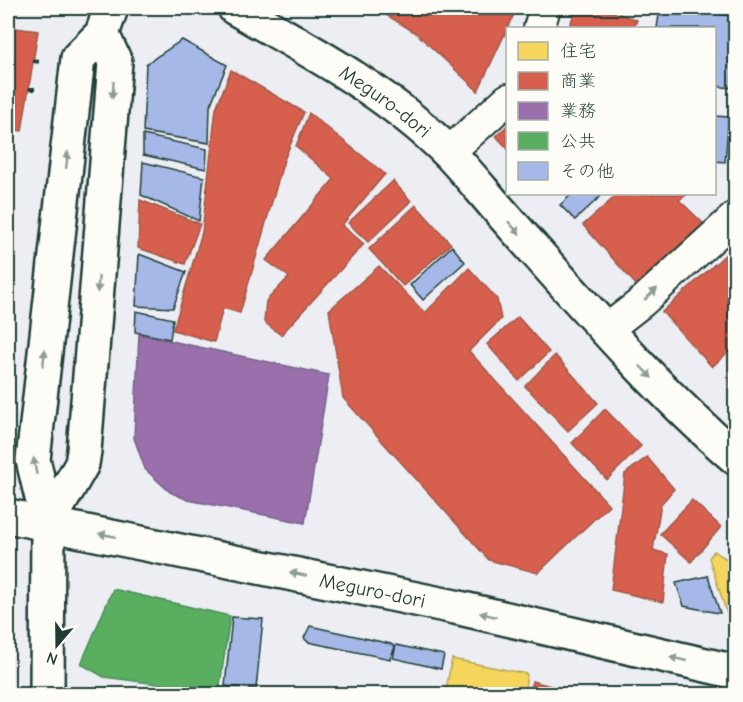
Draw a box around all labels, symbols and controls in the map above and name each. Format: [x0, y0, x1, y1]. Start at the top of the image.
legend [506, 27, 716, 195]
text: 住宅 [560, 41, 596, 62]
street label: Meguro-dori [335, 61, 435, 143]
text: 商業 [560, 71, 596, 92]
one-way arrow [108, 80, 117, 99]
text: 業務 [560, 101, 596, 122]
text: 公共 [560, 131, 596, 152]
one-way arrow [62, 151, 72, 170]
text: その他 [560, 161, 614, 182]
one-way arrow [507, 221, 521, 236]
one-way arrow [93, 275, 103, 294]
one-way arrow [644, 287, 658, 301]
one-way arrow [39, 348, 49, 367]
one-way arrow [639, 365, 653, 380]
one-way arrow [30, 456, 39, 475]
one-way arrow [97, 530, 116, 539]
one-way arrow [288, 569, 307, 579]
street label: Meguro-dori [317, 569, 427, 613]
one-way arrow [479, 610, 498, 619]
north arrow [27, 615, 87, 675]
text: N [44, 648, 60, 668]
one-way arrow [669, 653, 688, 663]

